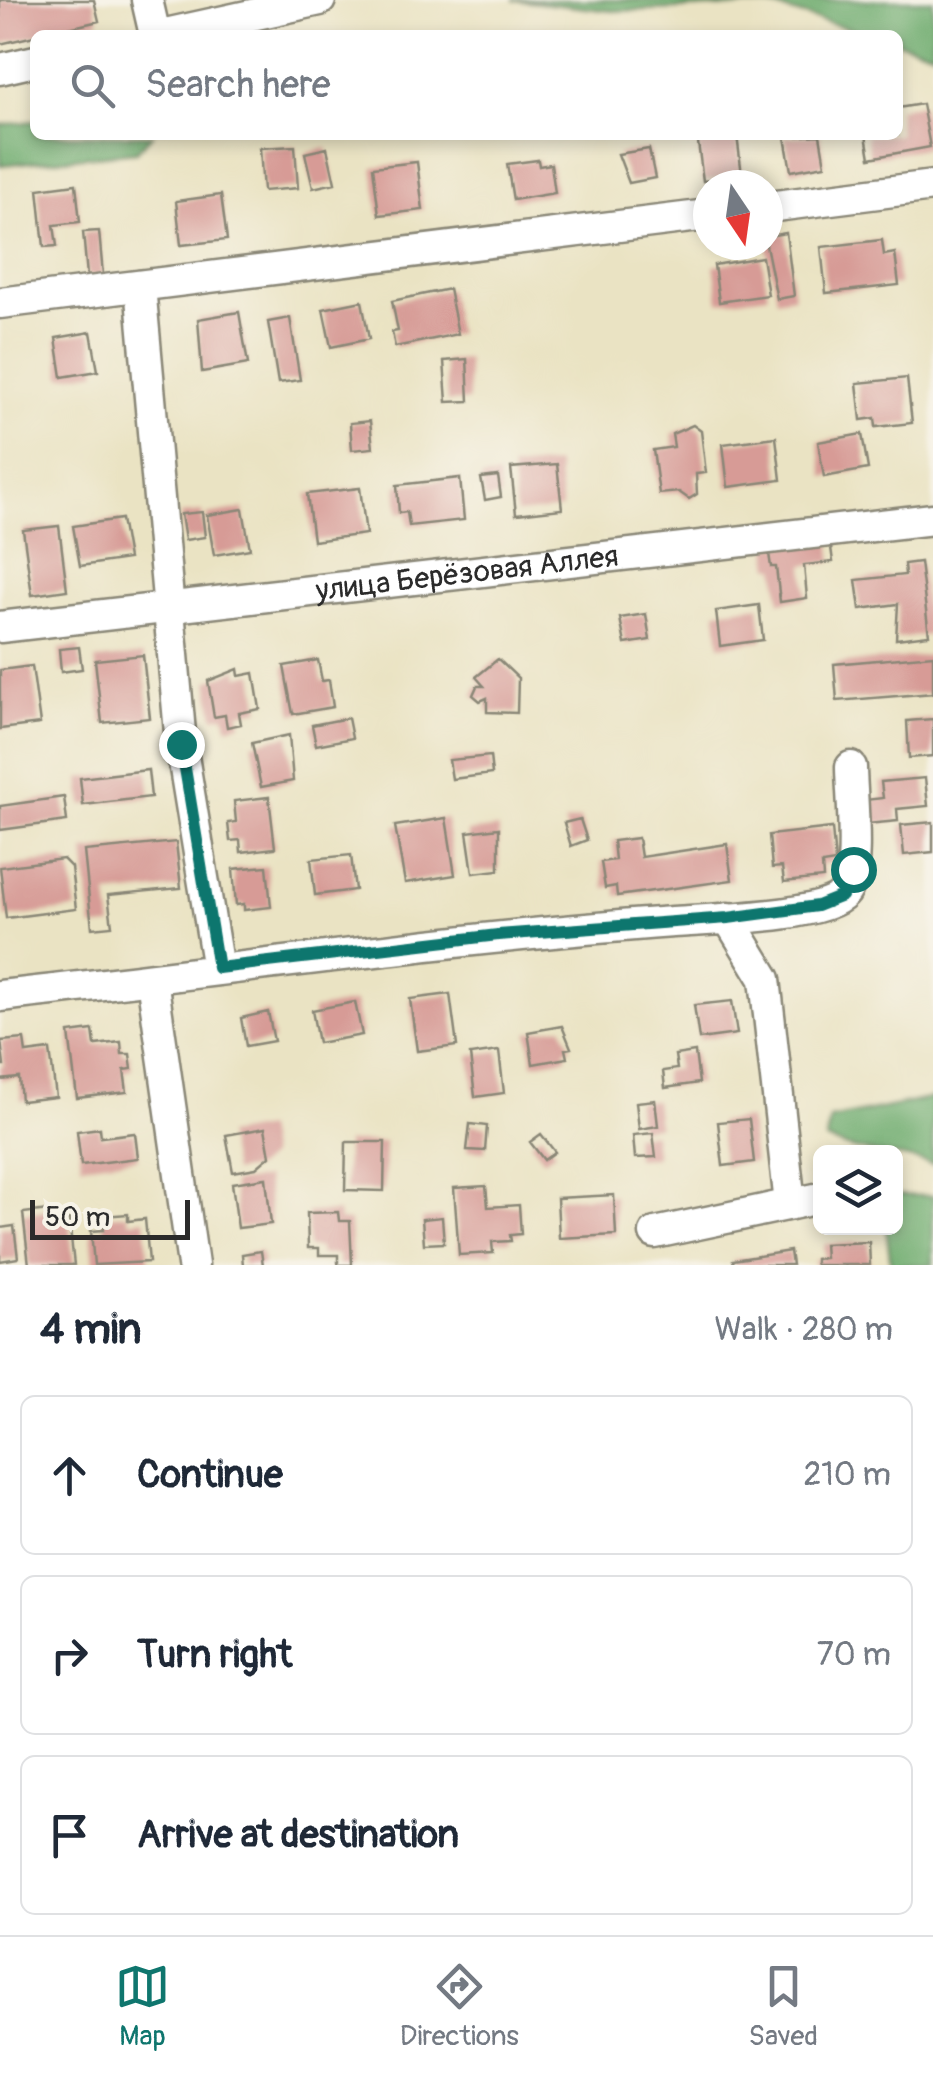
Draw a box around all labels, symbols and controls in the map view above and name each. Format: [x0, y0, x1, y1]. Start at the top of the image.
search box [30, 30, 903, 140]
icon: search [65, 58, 120, 113]
text: Search here [145, 61, 331, 109]
north arrow [693, 170, 783, 260]
street label: улица Берёзовая Аллея [313, 537, 620, 609]
route end [159, 722, 205, 768]
route start [831, 847, 877, 893]
map controls [813, 1145, 903, 1235]
button: layers [813, 1145, 903, 1235]
scale bar [30, 1195, 190, 1240]
text: 50 m [45, 1200, 110, 1235]
text: 4 min [40, 1304, 142, 1356]
text: Walk · 280 m [714, 1310, 893, 1350]
icon: ahead [42, 1448, 97, 1503]
text: Continue [137, 1451, 283, 1499]
text: 210 m [803, 1455, 891, 1495]
icon: right [42, 1628, 97, 1683]
text: Turn right [137, 1631, 292, 1679]
text: 70 m [817, 1635, 891, 1675]
icon: arrive [42, 1808, 97, 1863]
text: Arrive at destination [137, 1811, 459, 1859]
tab: Map [115, 1959, 170, 2054]
tab: Directions [400, 1959, 519, 2054]
tab: Saved [749, 1959, 818, 2054]

